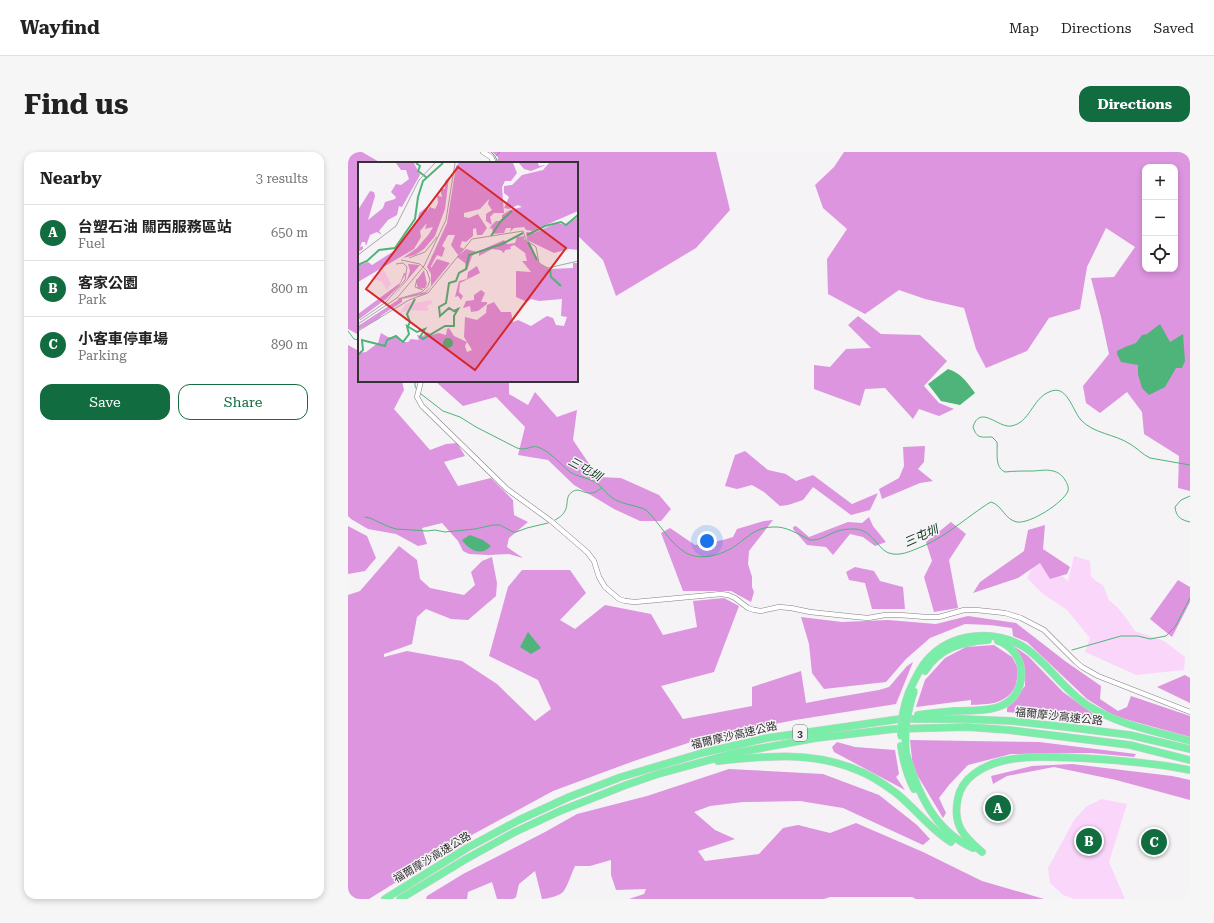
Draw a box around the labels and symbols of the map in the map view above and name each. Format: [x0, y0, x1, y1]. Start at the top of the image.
inset map [358, 162, 578, 382]
water label: 三屯圳 [566, 454, 606, 485]
water label: 三屯圳 [902, 521, 942, 550]
your location [697, 531, 717, 551]
street label: 福爾摩沙高速公路 [1015, 705, 1103, 728]
street label: 福爾摩沙高速公路 [690, 719, 778, 752]
road number: 3 [793, 725, 807, 741]
pin: A [985, 793, 1011, 823]
pin: B [1076, 826, 1102, 856]
pin: C [1141, 827, 1167, 857]
street label: 福爾摩沙高速公路 [391, 829, 473, 886]

